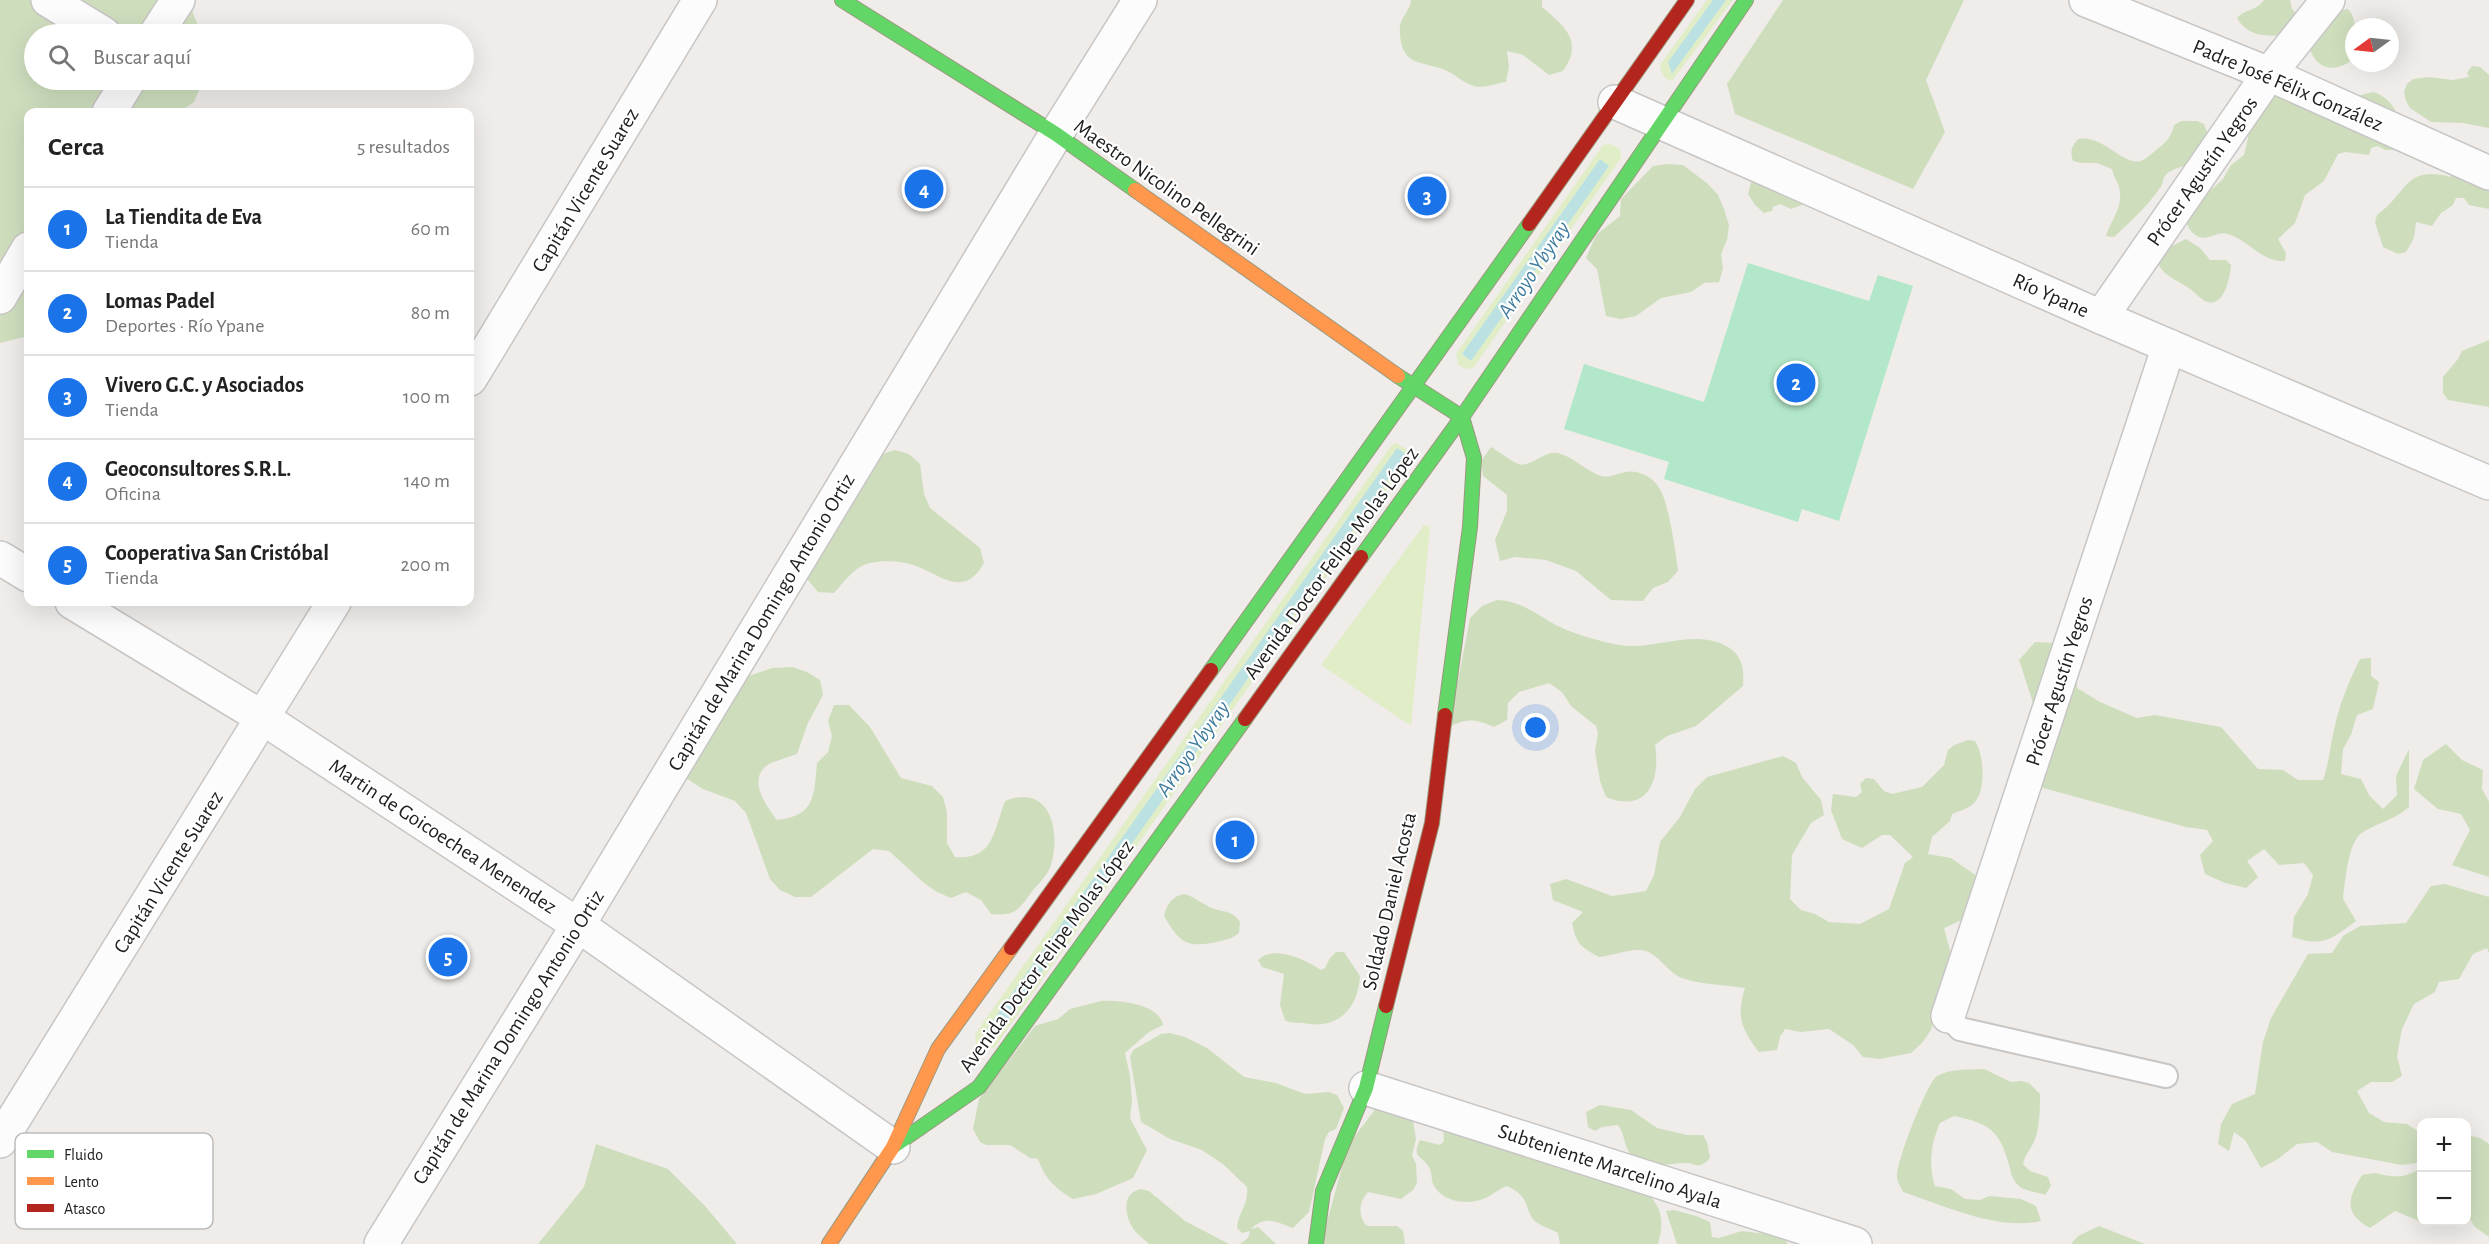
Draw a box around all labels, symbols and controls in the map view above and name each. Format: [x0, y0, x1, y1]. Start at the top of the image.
north arrow [2345, 18, 2399, 72]
search box [24, 24, 474, 90]
street label: Padre José Félix González [2190, 36, 2386, 135]
icon: search [45, 41, 78, 74]
text: Buscar aquí [93, 46, 191, 68]
street label: Prócer Agustín Yegros [2143, 93, 2262, 250]
street label: Capitán Vicente Suarez [528, 105, 643, 276]
street label: Maestro Nicolino Pellegrini [1070, 115, 1263, 259]
text: Cerca [48, 134, 105, 160]
text: 5 resultados [357, 137, 450, 157]
pin: 4 [904, 166, 944, 212]
pin: 3 [1408, 174, 1446, 218]
text: La Tiendita de Eva [105, 206, 262, 228]
water label: Arroyo Ybyray [1493, 217, 1574, 323]
text: 1 [64, 219, 71, 239]
text: 60 m [411, 219, 450, 239]
text: Tienda [105, 232, 159, 252]
street label: Río Ypane [2010, 269, 2092, 322]
text: Lomas Padel [105, 290, 215, 312]
text: 2 [63, 303, 72, 323]
text: 80 m [411, 303, 450, 323]
text: Deportes · Río Ypane [105, 316, 264, 336]
pin: 2 [1776, 360, 1816, 406]
text: Vivero G.C. y Asociados [105, 374, 304, 396]
text: 3 [63, 387, 72, 407]
text: 100 m [403, 387, 450, 407]
text: Tienda [105, 400, 159, 420]
street label: Avenida Doctor Felipe Molas López [1240, 443, 1423, 683]
text: Geoconsultores S.R.L. [105, 458, 291, 480]
street label: Capitán de Marina Domingo Antonio Ortiz [664, 470, 859, 774]
text: 4 [62, 471, 73, 491]
text: 140 m [404, 471, 450, 491]
text: Oficina [105, 484, 161, 504]
text: Cooperativa San Cristóbal [105, 542, 329, 564]
text: 5 [63, 555, 72, 575]
text: 200 m [400, 555, 450, 575]
text: Tienda [105, 568, 159, 588]
street label: Prócer Agustín Yegros [2022, 594, 2097, 769]
water label: Arroyo Ybyray [1151, 697, 1234, 801]
your location [1521, 713, 1550, 742]
street label: Martin de Goicoechea Menendez [325, 755, 560, 918]
street label: Capitán Vicente Suarez [110, 787, 227, 957]
street label: Soldado Daniel Acosta [1359, 810, 1420, 992]
pin: 1 [1216, 818, 1254, 862]
street label: Avenida Doctor Felipe Molas López [955, 836, 1138, 1076]
street label: Capitán de Marina Domingo Antonio Ortiz [409, 886, 608, 1188]
pin: 5 [428, 934, 468, 980]
map controls [2417, 1118, 2471, 1226]
button: + [2417, 1118, 2471, 1172]
street label: Subteniente Marcelino Ayala [1495, 1120, 1725, 1213]
legend [15, 1133, 213, 1229]
text: Fluido [64, 1147, 103, 1163]
button: − [2417, 1172, 2471, 1226]
text: Lento [64, 1174, 99, 1190]
text: Atasco [64, 1201, 106, 1217]

